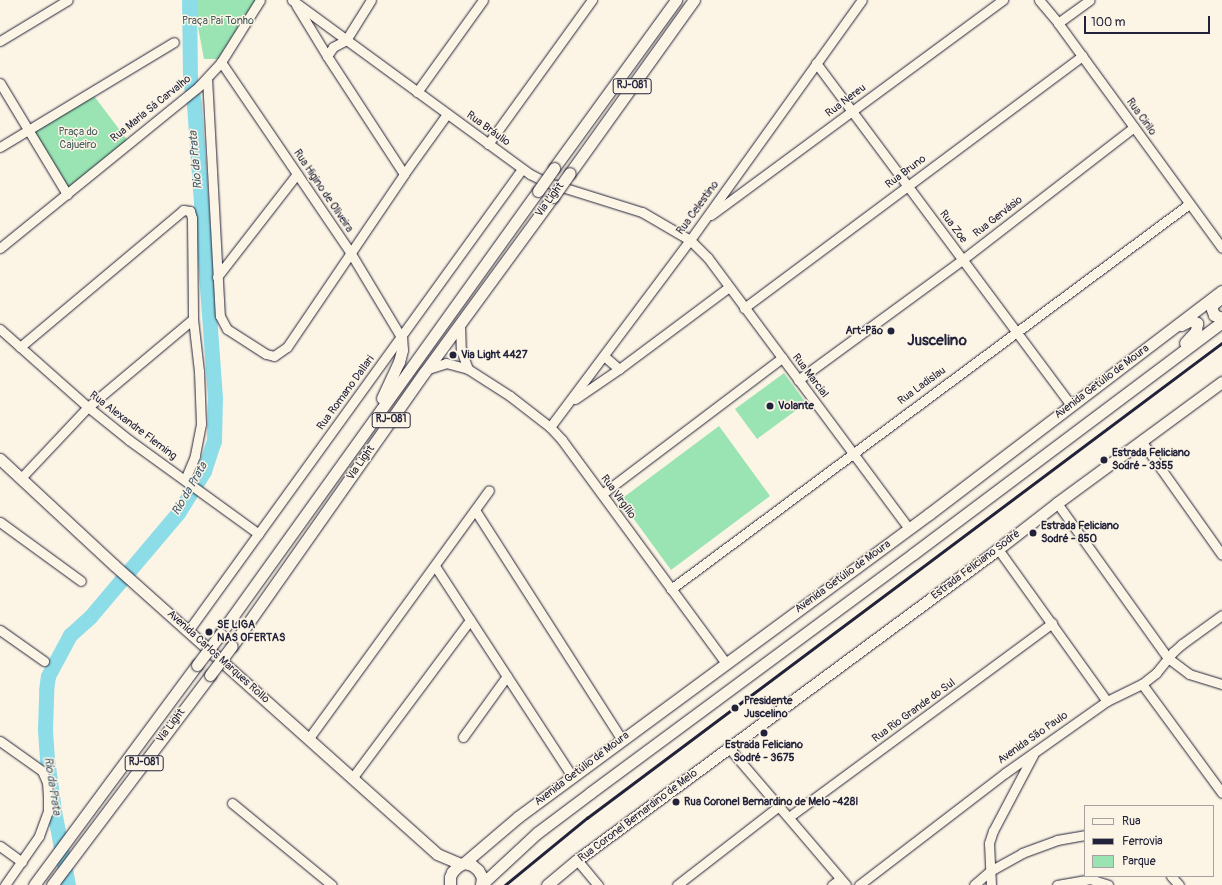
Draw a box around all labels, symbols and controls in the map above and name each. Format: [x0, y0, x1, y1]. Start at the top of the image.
scale bar [1086, 8, 1212, 34]
park label: Praça Pai Tonho [182, 14, 254, 28]
text: 100 m [1091, 15, 1125, 30]
street label: Rua Maria Sá Carvalho [108, 73, 194, 145]
road number: RJ-081 [612, 78, 652, 94]
street label: Rua Nereu [823, 82, 869, 120]
street label: Rua Cirilo [1123, 96, 1159, 138]
street label: Rua Bráulio [464, 109, 512, 149]
park label: Praça do Cajueiro [58, 126, 98, 152]
water label: Rio da Prata [186, 130, 206, 190]
street label: Rua Higino de Oliveira [290, 147, 356, 235]
street label: Rua Bruno [883, 152, 929, 192]
street label: Rua Celestino [674, 179, 722, 237]
street label: Via Light [533, 180, 567, 220]
street label: Rua Gervásio [971, 194, 1025, 240]
street label: Rua Zoe [936, 208, 970, 246]
place label: Art-Pão [845, 324, 883, 338]
marker: Art-Pão [886, 326, 896, 336]
district label: Juscelino [907, 332, 967, 350]
street label: Avenida Getúlio de Moura [1052, 342, 1152, 422]
place label: Via Light 4427 [461, 348, 528, 362]
marker: Via Light 4427 [448, 350, 458, 360]
street label: Rua Marcial [789, 351, 831, 401]
street label: Rua Romano Dallari [315, 353, 377, 433]
street label: Rua Ladislau [895, 364, 949, 408]
street label: Rua Alexandre Fleming [87, 389, 179, 463]
place label: Volante [778, 399, 814, 413]
marker: Volante [765, 401, 775, 411]
road number: RJ-081 [371, 412, 411, 428]
street label: Via Light [344, 443, 378, 483]
place label: Estrada Feliciano Sodré - 3355 [1112, 447, 1190, 473]
marker: Estrada Feliciano Sodré - 3355 [1099, 455, 1109, 465]
water label: Rio da Prata [169, 460, 211, 518]
street label: Rua Virgílio [598, 473, 638, 521]
place label: Estrada Feliciano Sodré - 850 [1041, 520, 1119, 546]
street label: Estrada Feliciano Sodré [929, 527, 1023, 603]
marker: Estrada Feliciano Sodré - 850 [1028, 528, 1038, 538]
street label: Avenida Getúlio de Moura [793, 538, 893, 616]
street label: Avenida Carlos Marques Rollo [164, 608, 272, 706]
place label: SE LIGA NAS OFERTAS [217, 619, 285, 645]
marker: SE LIGA NAS OFERTAS [204, 627, 214, 637]
street label: Rua Rio Grande do Sul [870, 676, 958, 746]
place label: Presidente Juscelino [744, 695, 793, 721]
marker: Presidente Juscelino [729, 702, 741, 714]
street label: Via Light [154, 706, 188, 746]
street label: Avenida São Paulo [995, 709, 1071, 767]
marker: Estrada Feliciano Sodré - 3675 [759, 728, 769, 738]
street label: Avenida Getúlio de Moura [532, 729, 632, 809]
place label: Estrada Feliciano Sodré - 3675 [725, 739, 803, 765]
road number: RJ-081 [124, 755, 164, 771]
water label: Rio da Prata [40, 756, 64, 816]
street label: Rua Coronel Bernardino de Melo [576, 767, 700, 865]
place label: Rua Coronel Bernardino de Melo -428I [684, 795, 858, 809]
marker: Rua Coronel Bernardino de Melo -428I [671, 797, 681, 807]
legend [1084, 805, 1214, 877]
text: Rua [1122, 814, 1141, 829]
text: Ferrovia [1122, 834, 1163, 849]
text: Parque [1122, 854, 1156, 869]

